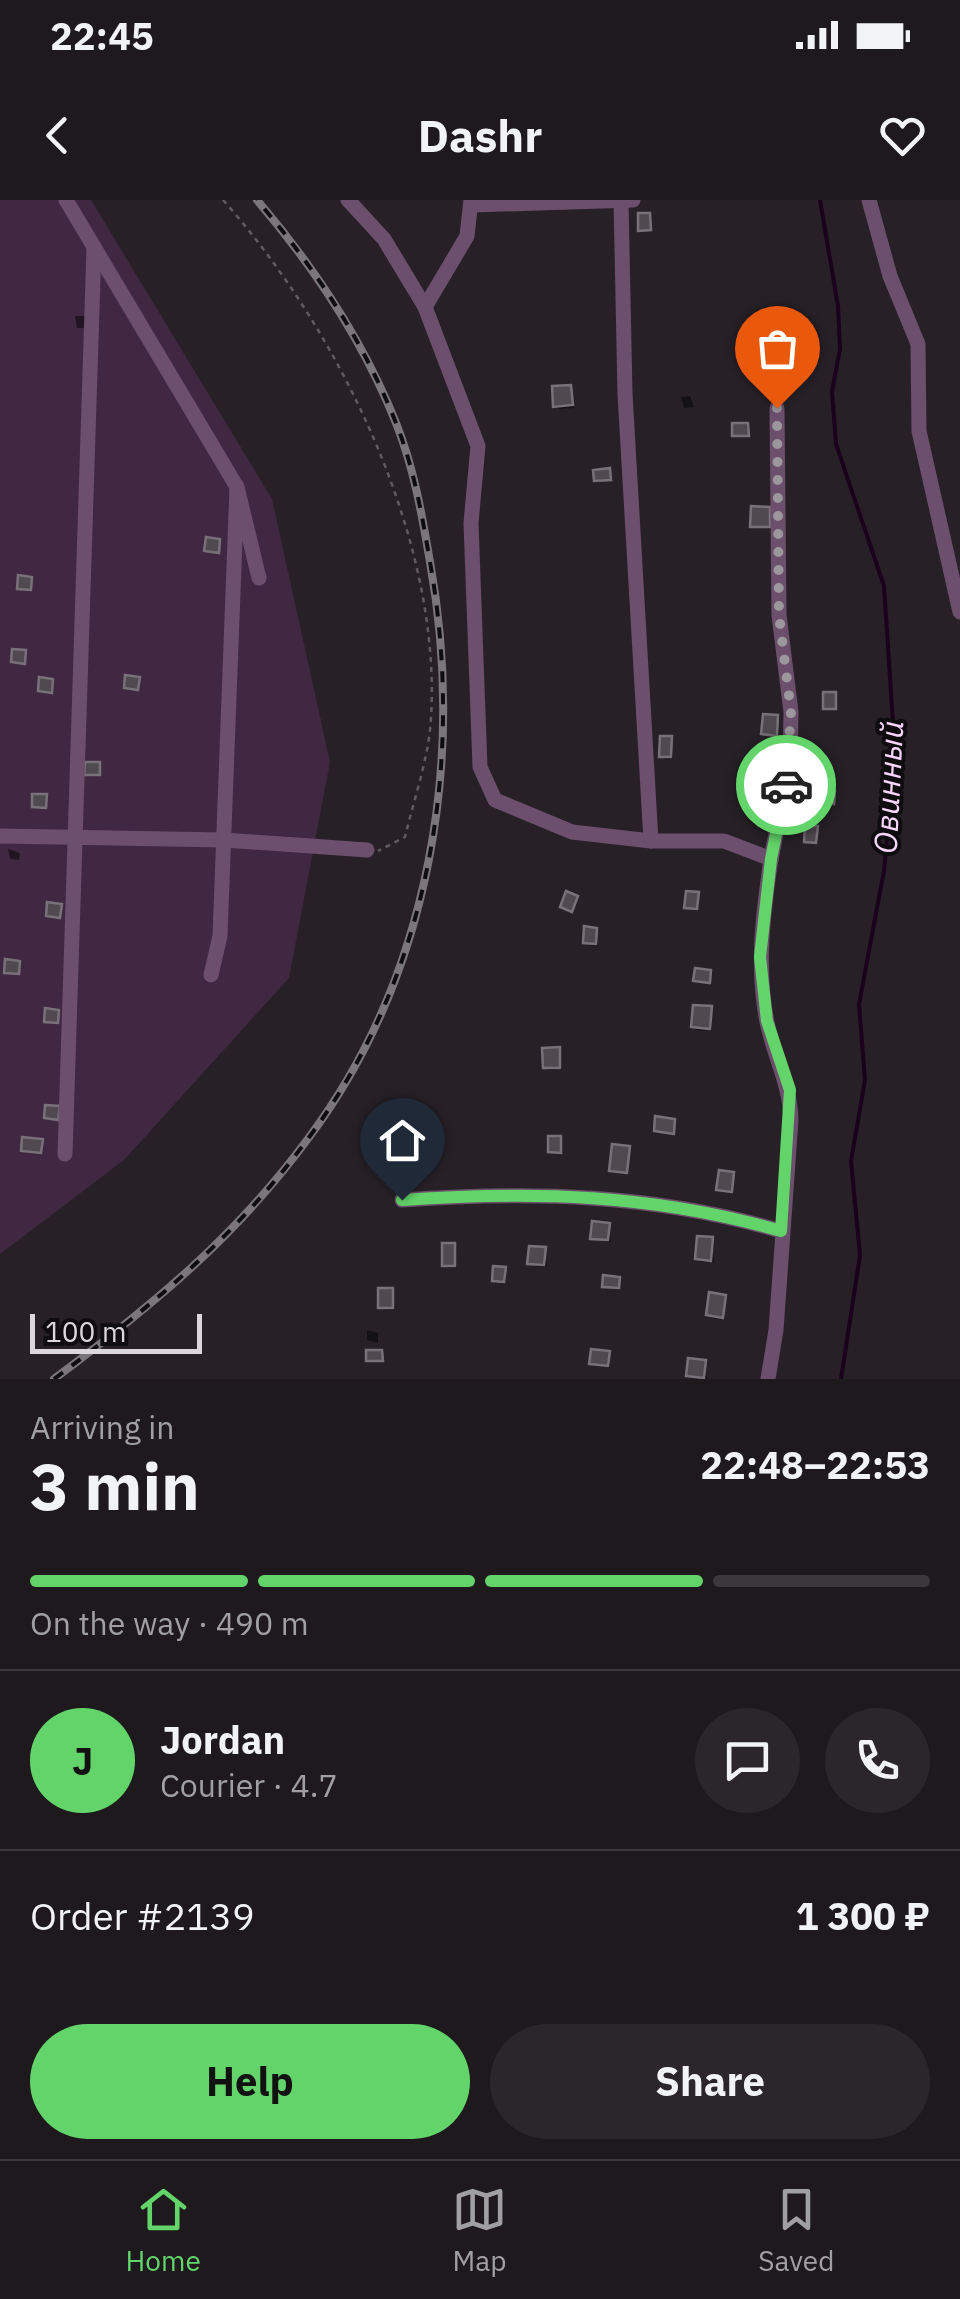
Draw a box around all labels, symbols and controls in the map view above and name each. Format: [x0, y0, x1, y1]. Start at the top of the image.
text: 22:45 [50, 11, 154, 60]
text: Dashr [418, 106, 542, 164]
icon: back [30, 108, 85, 163]
icon: heart [875, 108, 930, 163]
pin [735, 306, 820, 409]
icon: bag [750, 321, 805, 376]
water label: Овинный [864, 719, 912, 855]
courier [736, 735, 836, 835]
icon: car [759, 758, 814, 813]
pin [360, 1098, 445, 1201]
icon: home [375, 1113, 430, 1168]
scale bar [30, 1309, 202, 1354]
text: 100 m [45, 1313, 126, 1350]
text: Arriving in [30, 1406, 175, 1448]
text: 22:48–22:53 [700, 1440, 930, 1489]
text: 3 min [30, 1443, 200, 1528]
text: On the way · 490 m [30, 1602, 309, 1644]
button: chat [695, 1708, 800, 1813]
button: phone [825, 1708, 930, 1813]
text: Jordan [160, 1715, 285, 1764]
text: J [72, 1736, 93, 1785]
text: Courier · 4.7 [160, 1764, 338, 1806]
text: Order #2139 [30, 1891, 255, 1940]
text: 1 300 ₽ [796, 1891, 930, 1940]
button: Help [30, 2024, 470, 2139]
button: Share [490, 2024, 930, 2139]
tab: Home [126, 2182, 201, 2279]
tab: Map [452, 2182, 507, 2279]
tab: Saved [758, 2182, 834, 2279]

